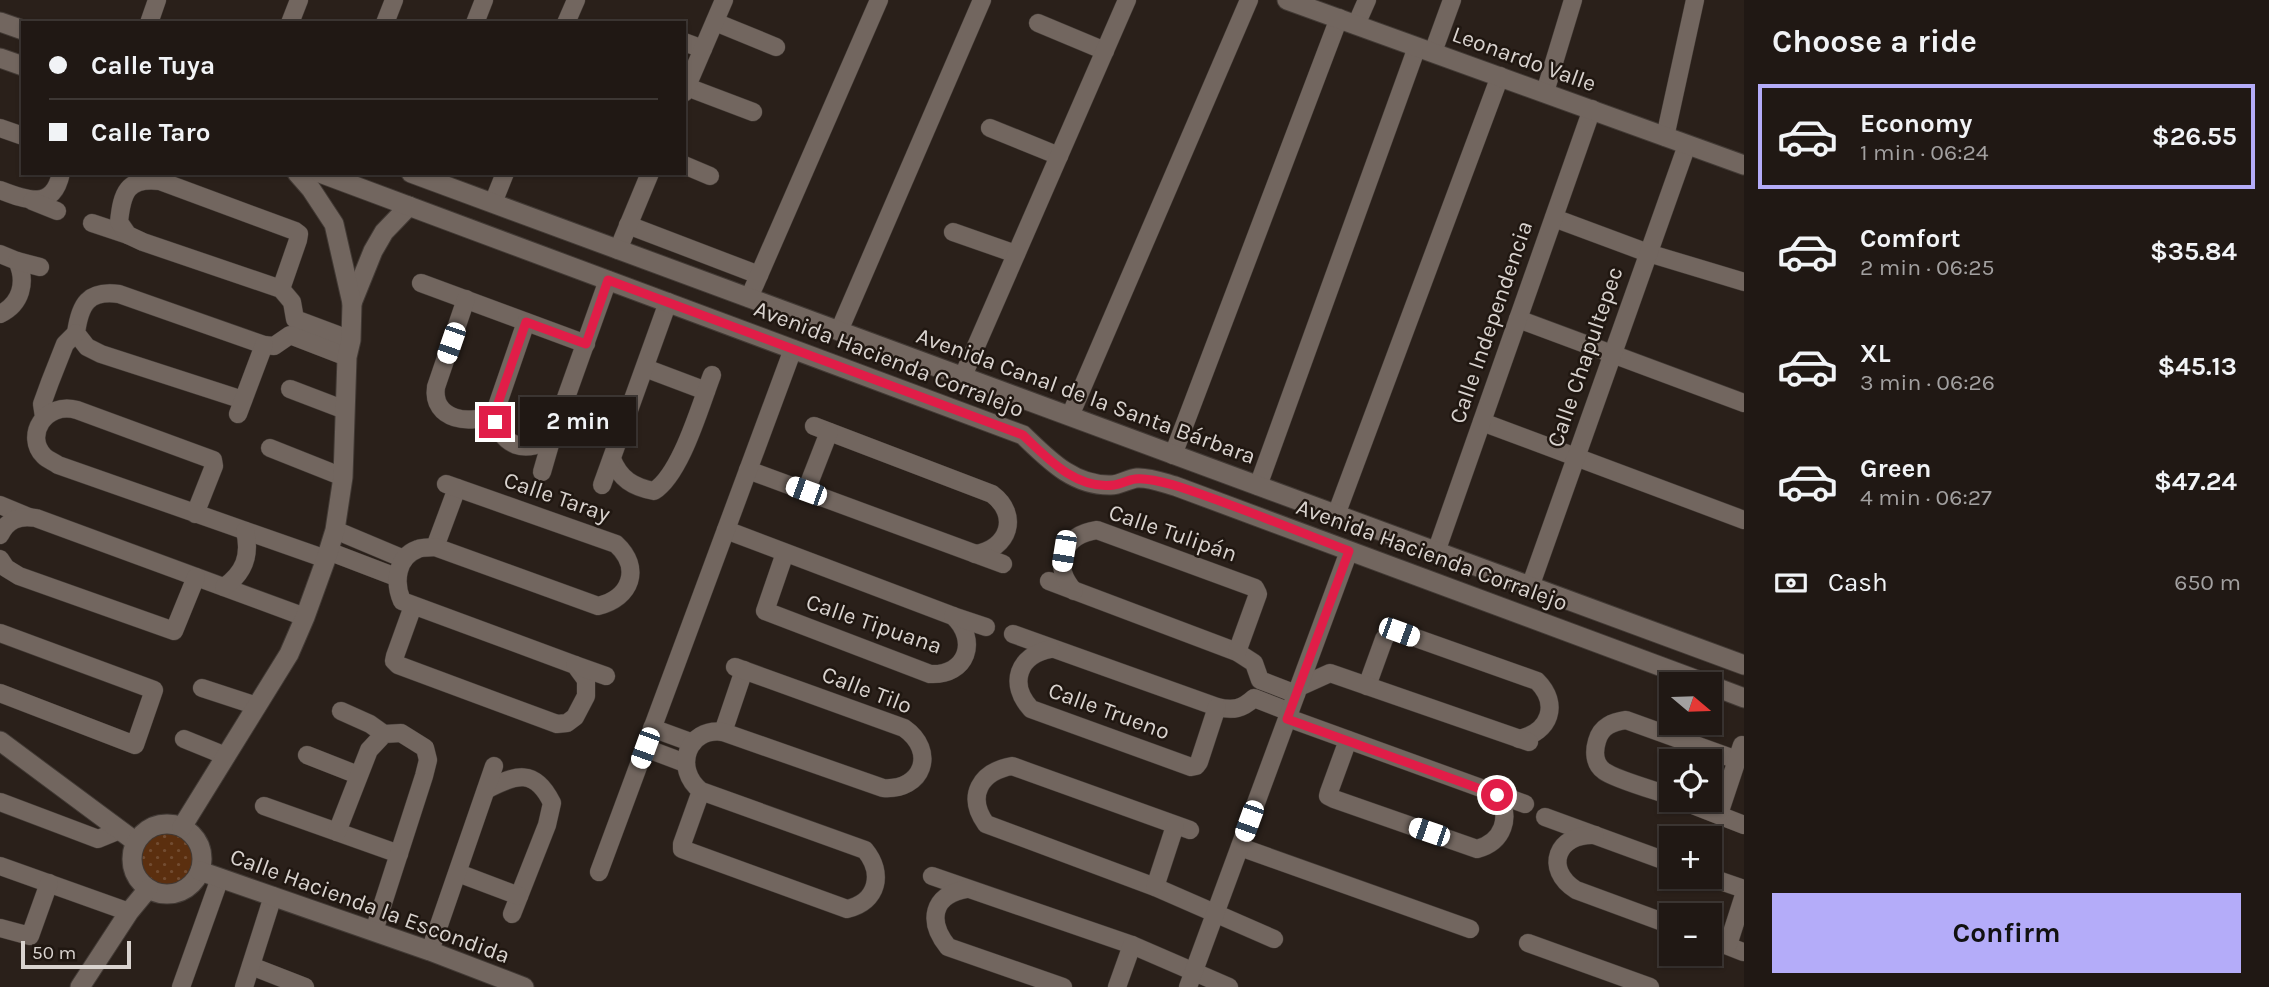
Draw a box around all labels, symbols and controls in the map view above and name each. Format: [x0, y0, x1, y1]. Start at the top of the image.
street label: Leonardo Valle [1448, 20, 1600, 98]
text: Choose a ride [1772, 23, 1977, 60]
text: Calle Tuya [91, 50, 215, 81]
icon: car [1776, 105, 1839, 168]
text: Economy [1860, 108, 1972, 139]
text: Calle Taro [91, 117, 210, 148]
text: $26.55 [2152, 121, 2237, 152]
text: 1 min · 06:24 [1860, 139, 1989, 166]
street label: Calle Independencia [1444, 217, 1538, 427]
icon: car [1776, 220, 1839, 283]
text: Comfort [1860, 223, 1961, 254]
text: $35.84 [2150, 236, 2237, 267]
text: 2 min · 06:25 [1860, 254, 1995, 281]
street label: Calle Chapultepec [1541, 263, 1629, 451]
street label: Avenida Hacienda Corralejo [750, 295, 1028, 423]
car [435, 320, 468, 366]
street label: Avenida Canal de la Santa Bárbara [913, 322, 1259, 470]
icon: car [1776, 335, 1839, 398]
text: XL [1860, 338, 1891, 369]
text: $45.13 [2157, 351, 2237, 382]
text: 3 min · 06:26 [1860, 369, 1995, 396]
callout: 2 min [520, 398, 635, 446]
route end [479, 406, 511, 438]
text: 2 min [546, 408, 610, 435]
icon: car [1776, 450, 1839, 513]
text: Green [1860, 453, 1932, 484]
street label: Calle Taray [500, 466, 614, 528]
text: $47.24 [2154, 466, 2237, 497]
car [783, 474, 830, 508]
text: 4 min · 06:27 [1860, 484, 1992, 511]
street label: Avenida Hacienda Corralejo [1293, 493, 1571, 617]
street label: Calle Tulipán [1105, 498, 1241, 568]
car [1051, 529, 1078, 573]
icon: cash [1772, 564, 1810, 602]
text: Cash [1828, 567, 1888, 598]
text: 650 m [2174, 569, 2241, 596]
street label: Calle Tipuana [803, 588, 945, 660]
car [1376, 615, 1423, 649]
street label: Calle Tilo [818, 661, 916, 719]
north arrow [1659, 672, 1722, 735]
map controls [1659, 672, 1722, 966]
street label: Calle Trueno [1045, 677, 1173, 745]
car [628, 725, 663, 771]
button: locate [1659, 749, 1722, 812]
route start [1481, 779, 1513, 811]
car [1232, 798, 1267, 844]
car [1406, 815, 1453, 849]
button: + [1659, 826, 1722, 889]
street label: Calle Hacienda la Escondida [226, 843, 514, 969]
button: Confirm [1772, 893, 2241, 973]
button: − [1659, 903, 1722, 966]
scale bar [21, 938, 131, 970]
text: 50 m [32, 942, 76, 964]

